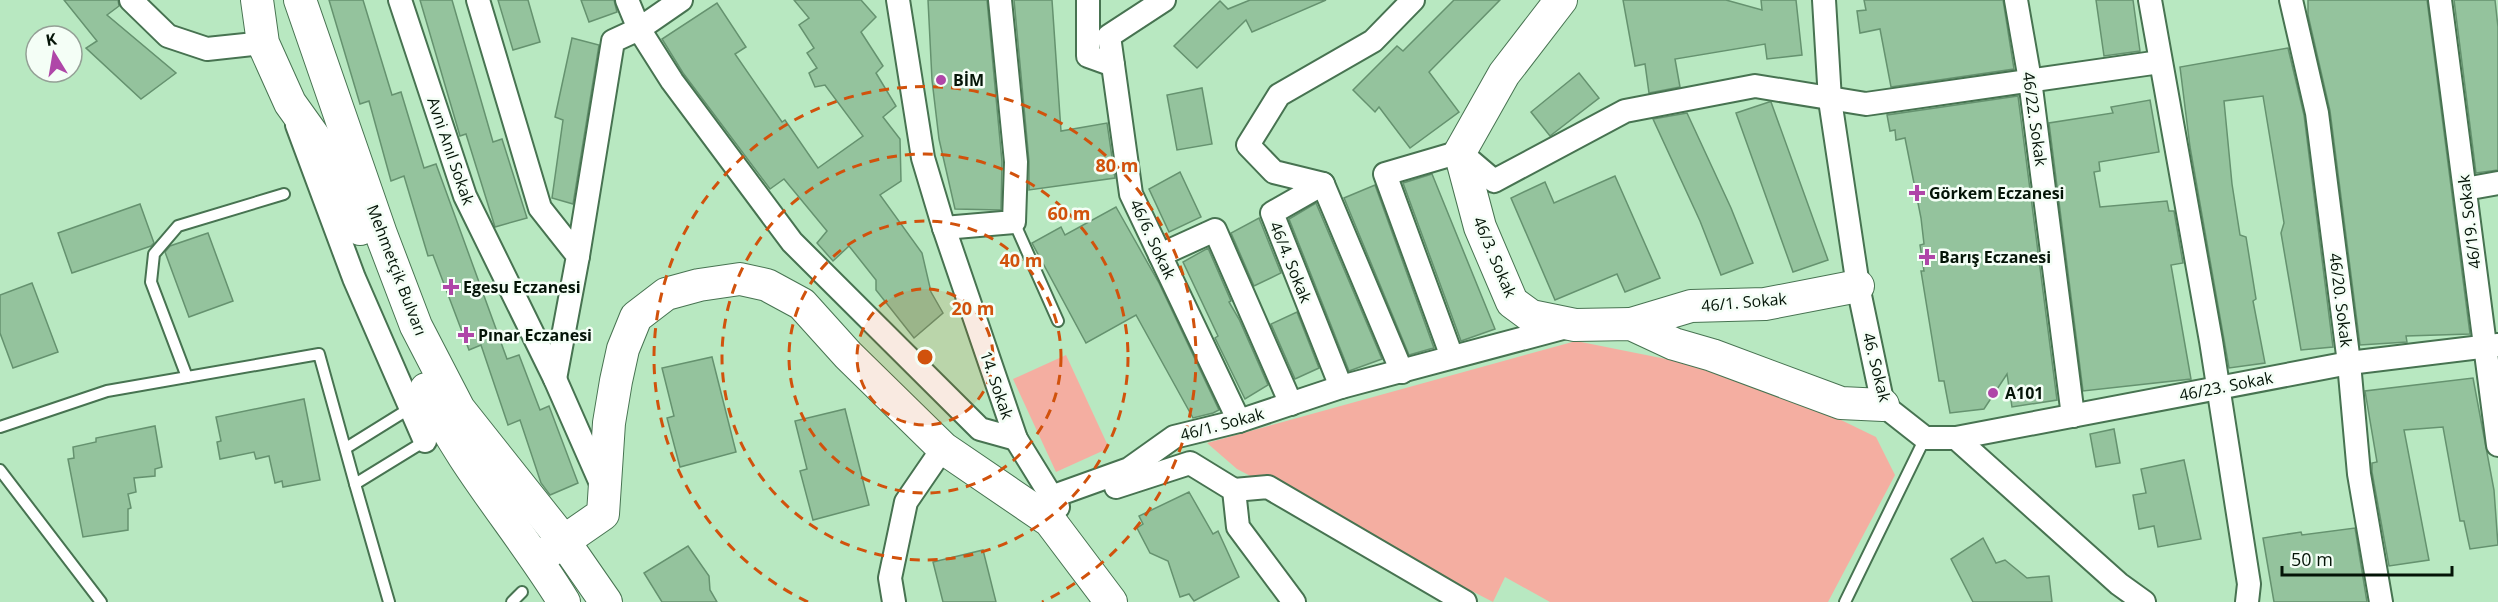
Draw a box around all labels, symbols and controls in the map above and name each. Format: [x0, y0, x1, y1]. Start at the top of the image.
north arrow [24, 24, 84, 84]
text: K [44, 27, 59, 51]
place label: BİM [953, 69, 984, 91]
street label: 46/22. Sokak [2018, 70, 2053, 168]
marker: BİM [934, 73, 948, 87]
street label: Avni Anıl Sokak [422, 94, 480, 208]
text: 80 m [1096, 153, 1138, 177]
street label: 46/19. Sokak [2452, 173, 2486, 270]
place label: Görkem Eczanesi [1929, 182, 2064, 204]
marker: Görkem Eczanesi [1910, 186, 1924, 200]
street label: 46/6. Sokak [1125, 195, 1181, 283]
street label: Mehmetçik Bulvarı [362, 201, 432, 339]
text: 60 m [1048, 201, 1090, 225]
street label: 46/3. Sokak [1468, 213, 1522, 301]
street label: 46/4. Sokak [1265, 218, 1317, 306]
place label: Barış Eczanesi [1939, 246, 2051, 268]
text: 40 m [1000, 248, 1042, 272]
marker: Barış Eczanesi [1920, 250, 1934, 264]
street label: 46/20. Sokak [2324, 252, 2358, 349]
place label: Egesu Eczanesi [463, 276, 581, 298]
marker: Egesu Eczanesi [444, 280, 458, 294]
street label: 46/1. Sokak [1700, 287, 1788, 317]
text: 20 m [952, 296, 994, 320]
place label: Pınar Eczanesi [478, 324, 592, 346]
marker: Pınar Eczanesi [459, 328, 473, 342]
street label: 46. Sokak [1858, 330, 1896, 405]
centre of rings [915, 347, 935, 367]
street label: 14. Sokak [975, 348, 1019, 423]
street label: 46/23. Sokak [2177, 366, 2275, 406]
place label: A101 [2005, 382, 2043, 404]
marker: A101 [1986, 386, 2000, 400]
street label: 46/1. Sokak [1178, 402, 1267, 446]
scale bar [2282, 539, 2452, 577]
text: 50 m [2291, 547, 2333, 571]

